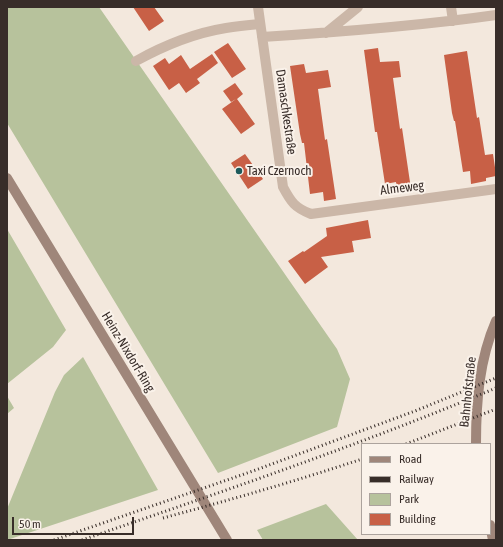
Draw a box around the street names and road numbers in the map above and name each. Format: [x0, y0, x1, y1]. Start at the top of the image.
street label: Damaschkestraße [272, 68, 300, 156]
street label: Almeweg [379, 178, 425, 198]
street label: Heinz-Nixdorf-Ring [98, 309, 158, 395]
street label: Bahnhofstraße [457, 356, 479, 428]

